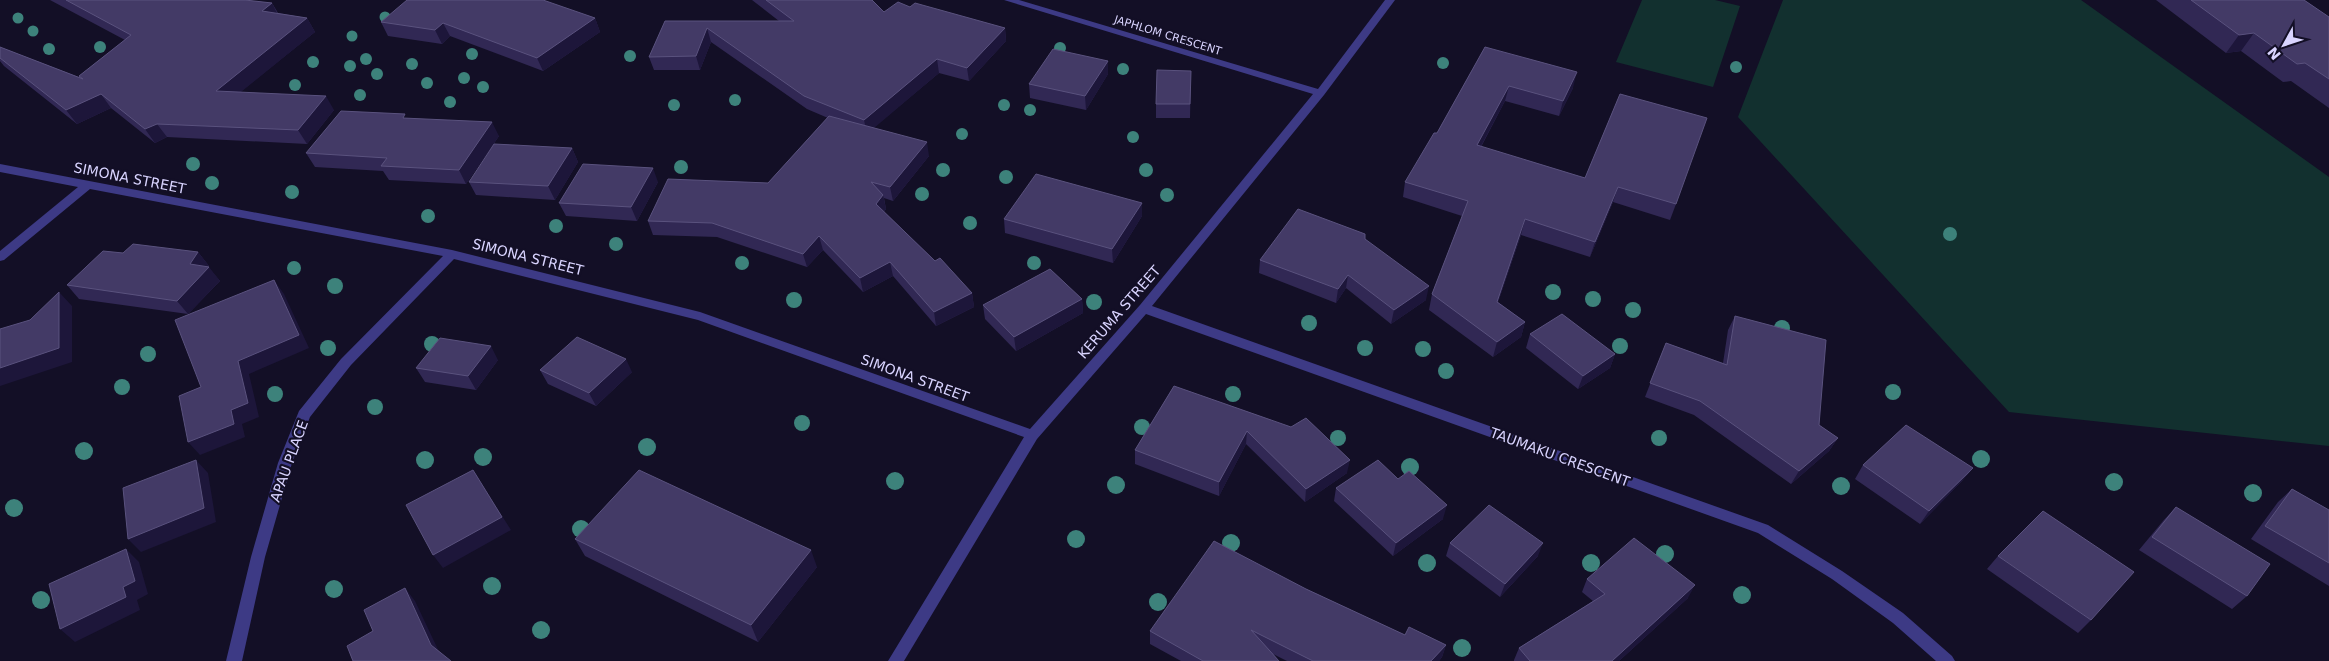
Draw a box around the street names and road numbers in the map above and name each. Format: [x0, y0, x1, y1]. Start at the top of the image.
street label: JAPHLOM CRESCENT [1112, 13, 1223, 58]
street label: SIMONA STREET [73, 159, 188, 197]
street label: SIMONA STREET [471, 235, 586, 279]
street label: KERUMA STREET [1074, 262, 1164, 362]
street label: SIMONA STREET [859, 351, 972, 405]
street label: APAU PLACE [267, 418, 311, 504]
street label: TAUMAKU CRESCENT [1487, 424, 1632, 490]

